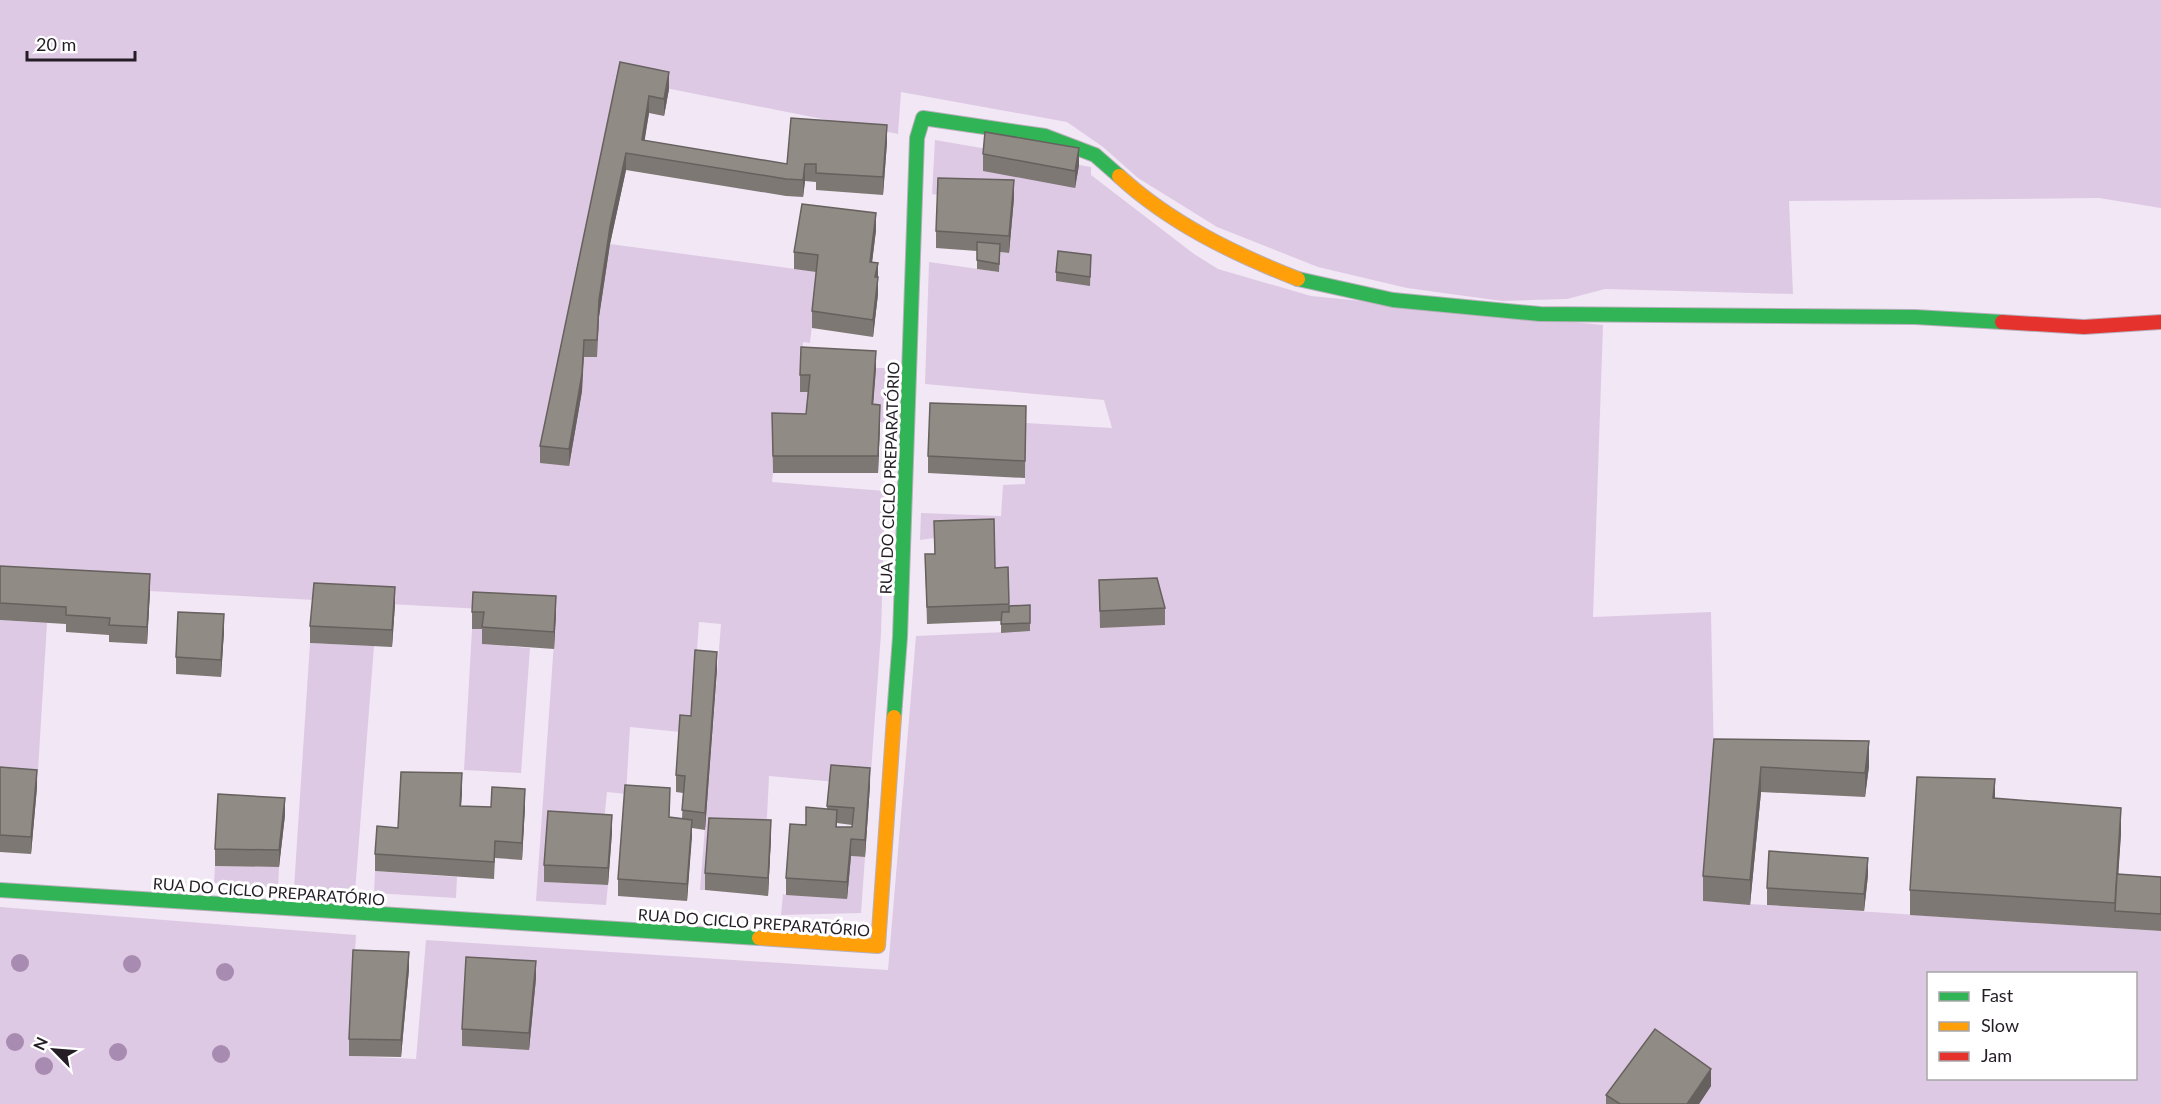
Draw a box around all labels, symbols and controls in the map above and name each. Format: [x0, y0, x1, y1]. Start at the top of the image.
scale bar [27, 24, 135, 62]
text: 20 m [36, 33, 76, 55]
street label: RUA DO CICLO PREPARATÓRIO [875, 361, 903, 595]
street label: RUA DO CICLO PREPARATÓRIO [152, 873, 386, 909]
street label: RUA DO CICLO PREPARATÓRIO [637, 904, 871, 940]
legend [1927, 972, 2137, 1080]
text: Fast [1981, 984, 2014, 1006]
text: Slow [1981, 1014, 2019, 1036]
north arrow [24, 1020, 84, 1080]
text: N [29, 1034, 51, 1053]
text: Jam [1981, 1044, 2012, 1066]

